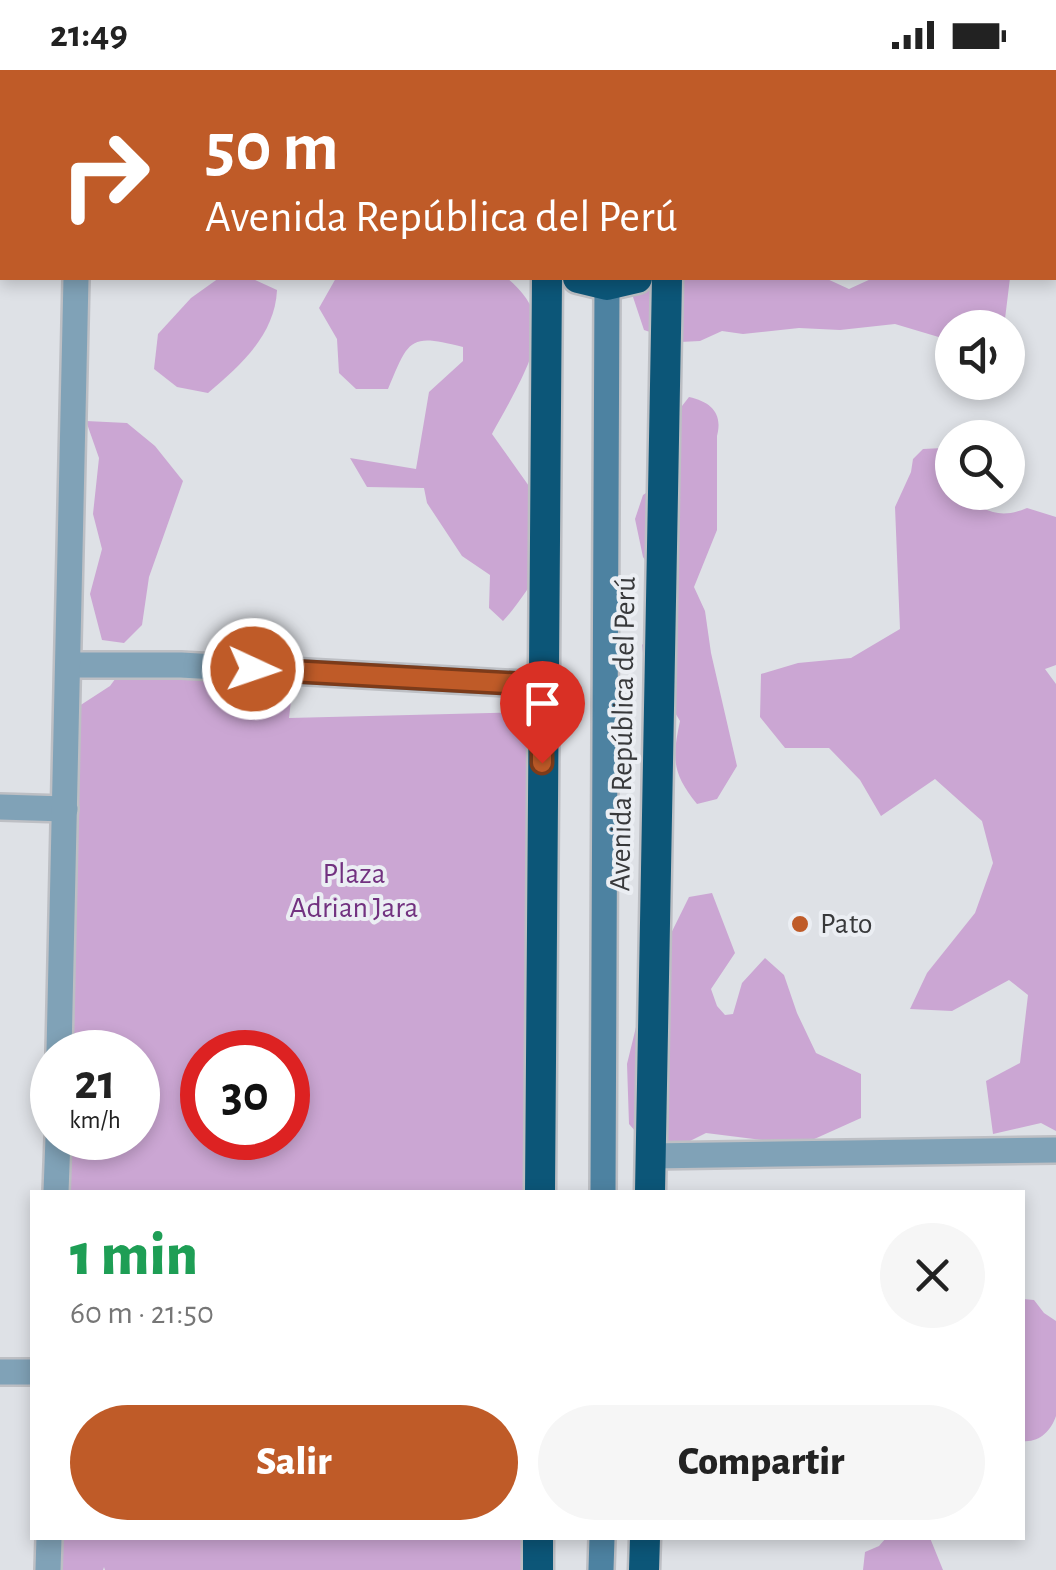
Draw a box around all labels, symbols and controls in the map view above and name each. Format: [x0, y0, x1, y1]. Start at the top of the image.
text: 21:49 [50, 16, 128, 54]
icon: right [40, 110, 170, 240]
text: 50 m [205, 113, 339, 183]
text: Avenida República del Perú [205, 195, 677, 240]
map controls [935, 310, 1025, 510]
button: sound [935, 310, 1025, 400]
button: search [935, 420, 1025, 510]
street label: Avenida República del Perú [605, 576, 641, 892]
position arrow [201, 617, 305, 721]
pin [500, 661, 585, 764]
icon: arrive [515, 676, 570, 731]
park label: Plaza Adrian Jara [290, 859, 418, 923]
place label: Pato [820, 909, 873, 939]
marker: Pato [789, 913, 811, 935]
speed limit sign: 30 [180, 1030, 310, 1160]
text: 21 [74, 1058, 116, 1108]
text: km/h [69, 1108, 121, 1133]
button: close [880, 1223, 985, 1328]
text: 1 min [70, 1226, 198, 1286]
text: 60 m · 21:50 [70, 1297, 214, 1329]
button: Salir [70, 1405, 518, 1520]
button: Compartir [538, 1405, 985, 1520]

